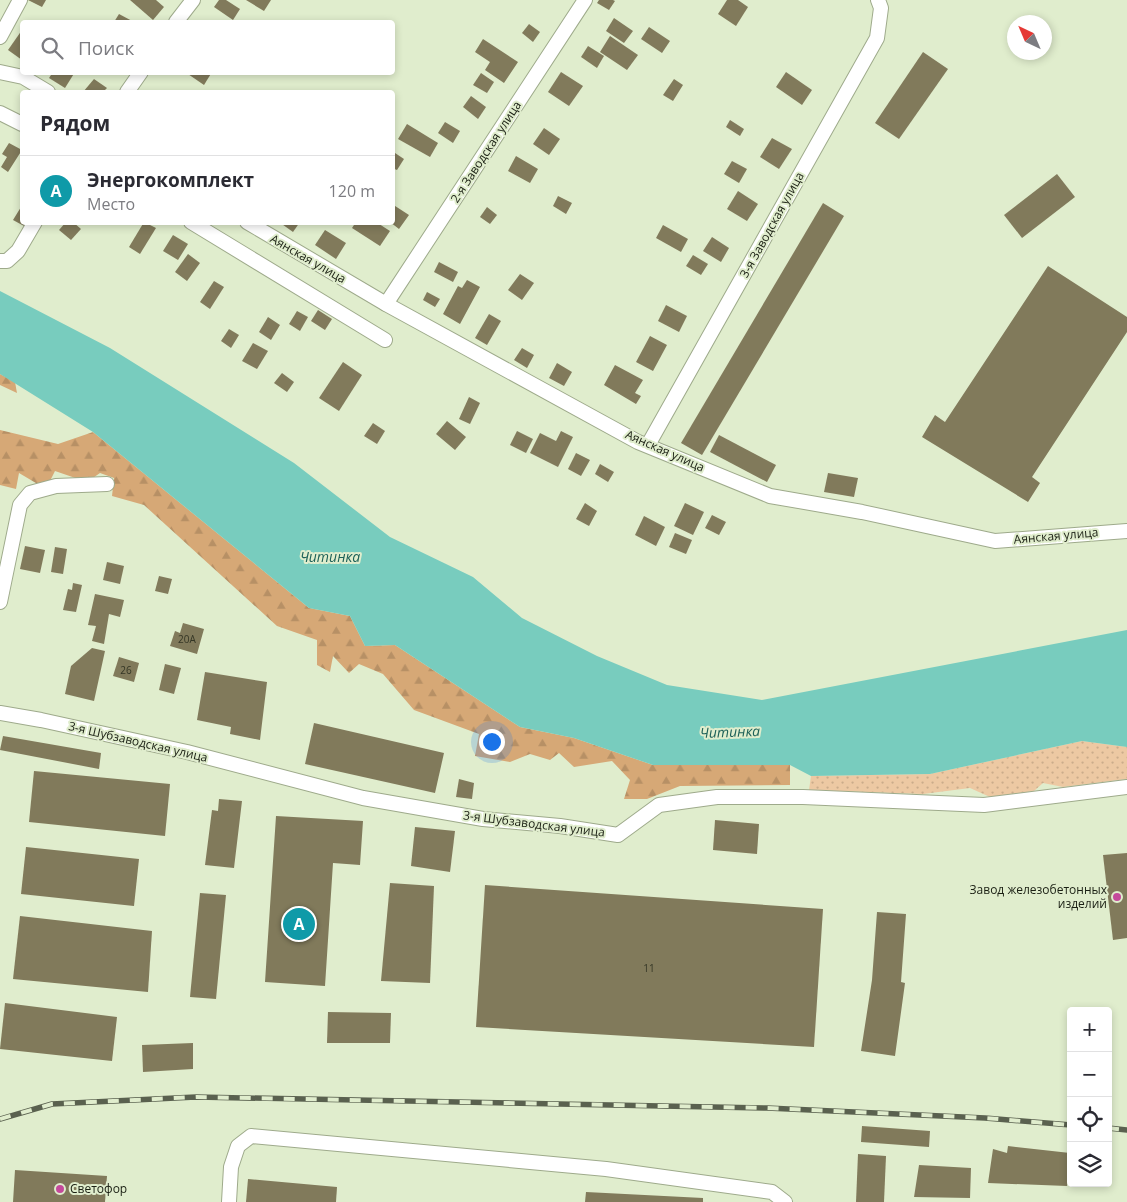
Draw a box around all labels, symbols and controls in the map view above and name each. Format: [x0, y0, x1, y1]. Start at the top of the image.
north arrow [1007, 15, 1052, 60]
search box [20, 20, 395, 75]
icon: search [38, 34, 66, 62]
text: Поиск [78, 35, 134, 61]
street label: 2-я Заводская улица [446, 98, 525, 206]
text: Рядом [40, 109, 110, 137]
text: Энергокомплект [87, 167, 254, 193]
street label: 3-я Заводская улица [735, 169, 808, 281]
text: A [50, 180, 62, 202]
text: 120 m [329, 180, 375, 202]
text: Место [87, 193, 135, 215]
street label: Аянская улица [267, 230, 349, 287]
street label: Аянская улица [623, 426, 707, 476]
street label: Аянская улица [1013, 523, 1099, 548]
water label: Читинка [300, 547, 360, 566]
house number: 20А [178, 632, 197, 646]
house number: 26 [120, 663, 132, 677]
street label: 3-я Шубзаводская улица [67, 717, 209, 766]
water label: Читинка [700, 721, 760, 742]
your location [479, 729, 505, 755]
street label: 3-я Шубзаводская улица [462, 806, 606, 841]
place label: Завод железобетонных изделий [970, 881, 1108, 912]
marker: Завод железобетонных изделий [1111, 891, 1123, 903]
pin: A [283, 905, 315, 943]
house number: 11 [643, 961, 655, 975]
map controls [1067, 1007, 1112, 1187]
button: + [1067, 1007, 1112, 1052]
button: − [1067, 1052, 1112, 1097]
button: locate [1067, 1097, 1112, 1142]
button: layers [1067, 1142, 1112, 1187]
place label: Светофор [70, 1180, 127, 1197]
marker: Светофор [54, 1183, 66, 1195]

